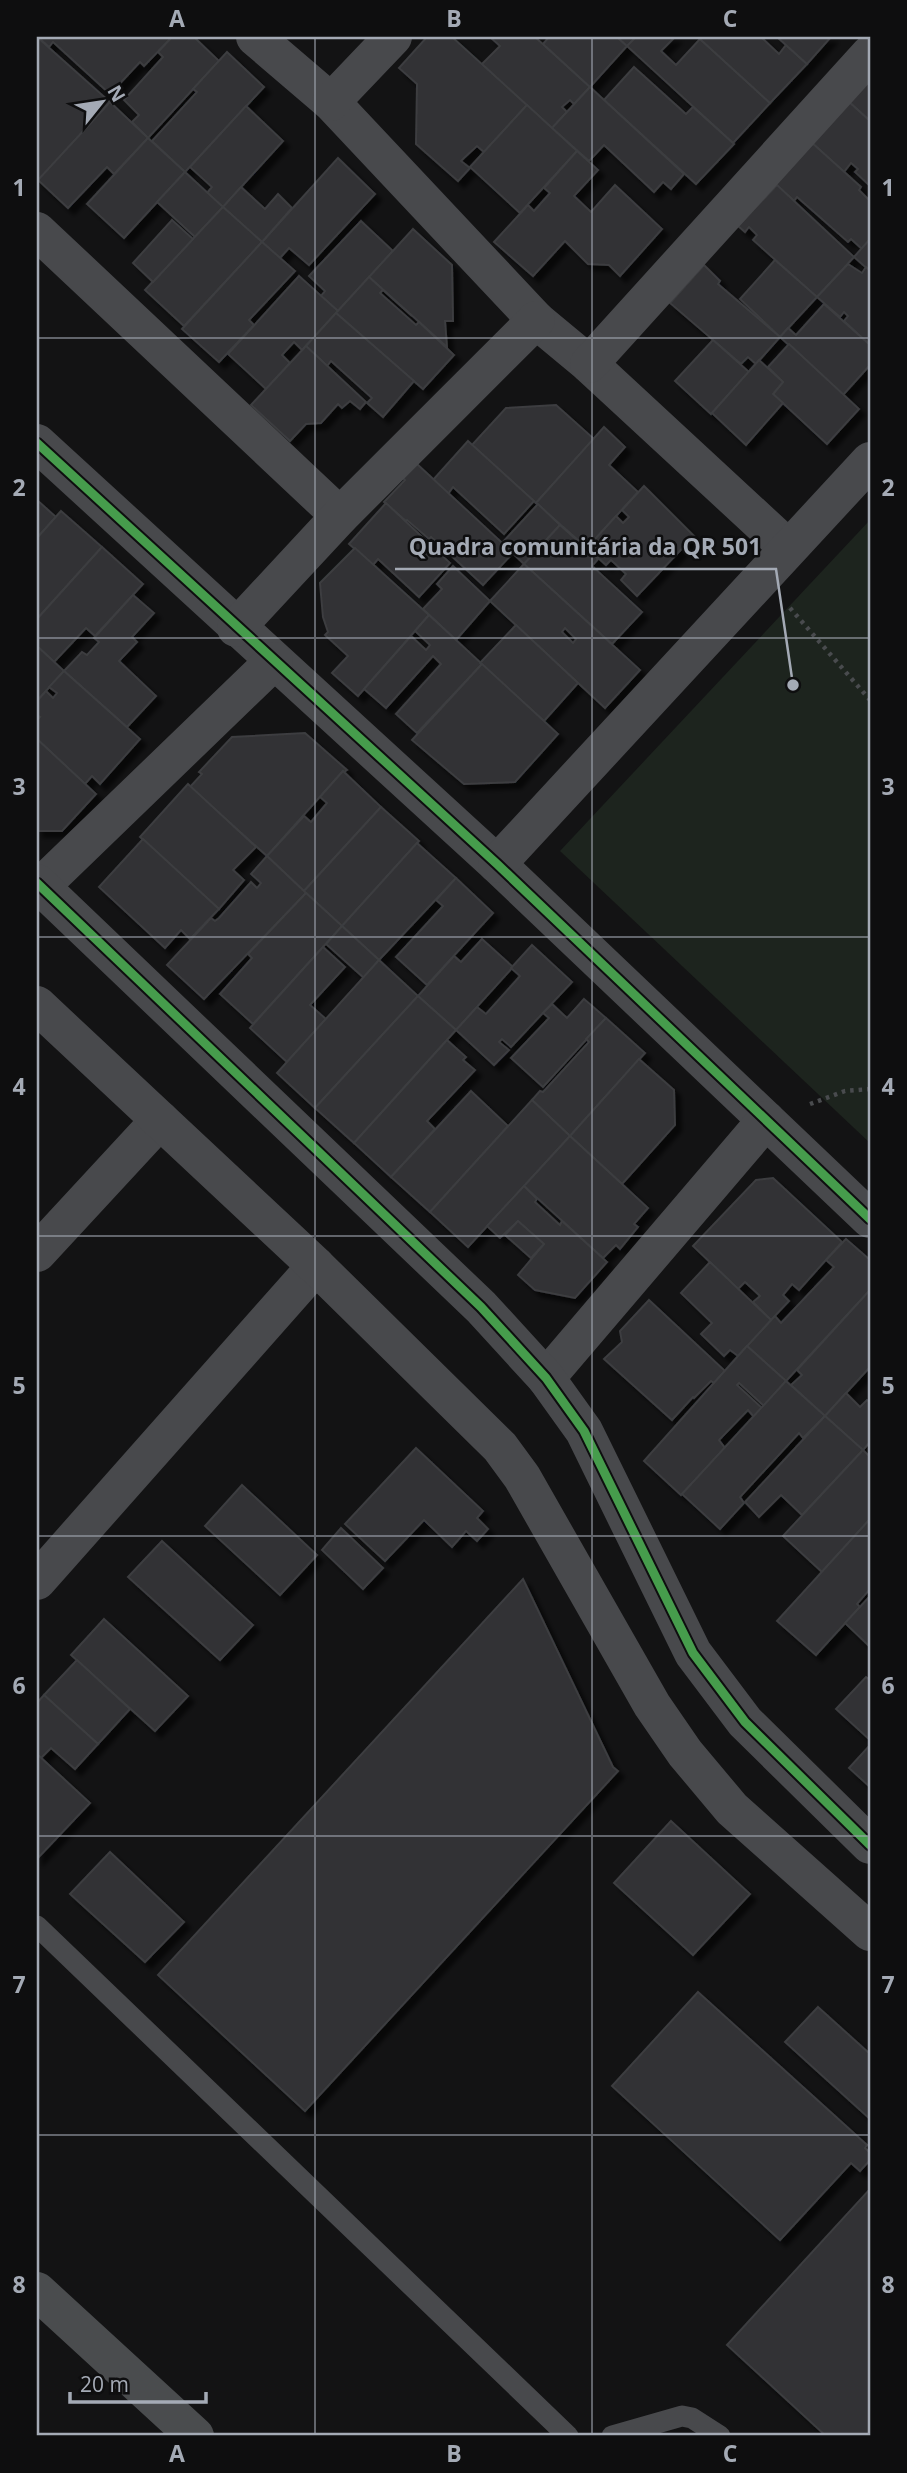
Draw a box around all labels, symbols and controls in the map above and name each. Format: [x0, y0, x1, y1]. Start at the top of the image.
text: A [169, 2, 185, 34]
text: B [446, 2, 462, 34]
text: C [723, 2, 737, 34]
north arrow [66, 66, 136, 136]
text: N [102, 80, 132, 107]
text: 1 [12, 171, 26, 203]
text: 1 [881, 171, 895, 203]
text: 2 [12, 471, 26, 503]
text: 2 [881, 471, 895, 503]
callout: Quadra comunitária da QR 501 [395, 525, 776, 569]
text: Quadra comunitária da QR 501 [409, 530, 761, 562]
text: 3 [12, 770, 26, 802]
text: 3 [881, 770, 895, 802]
text: 4 [12, 1070, 26, 1102]
text: 4 [881, 1070, 895, 1102]
text: 5 [12, 1369, 26, 1401]
text: 5 [881, 1369, 895, 1401]
text: 6 [12, 1669, 26, 1701]
text: 6 [881, 1669, 895, 1701]
text: 7 [12, 1968, 26, 2000]
text: 7 [881, 1968, 895, 2000]
text: 8 [12, 2268, 26, 2300]
text: 8 [881, 2268, 895, 2300]
scale bar [70, 2361, 206, 2405]
text: 20 m [80, 2370, 129, 2398]
text: A [169, 2437, 185, 2469]
text: B [446, 2437, 462, 2469]
text: C [723, 2437, 737, 2469]

